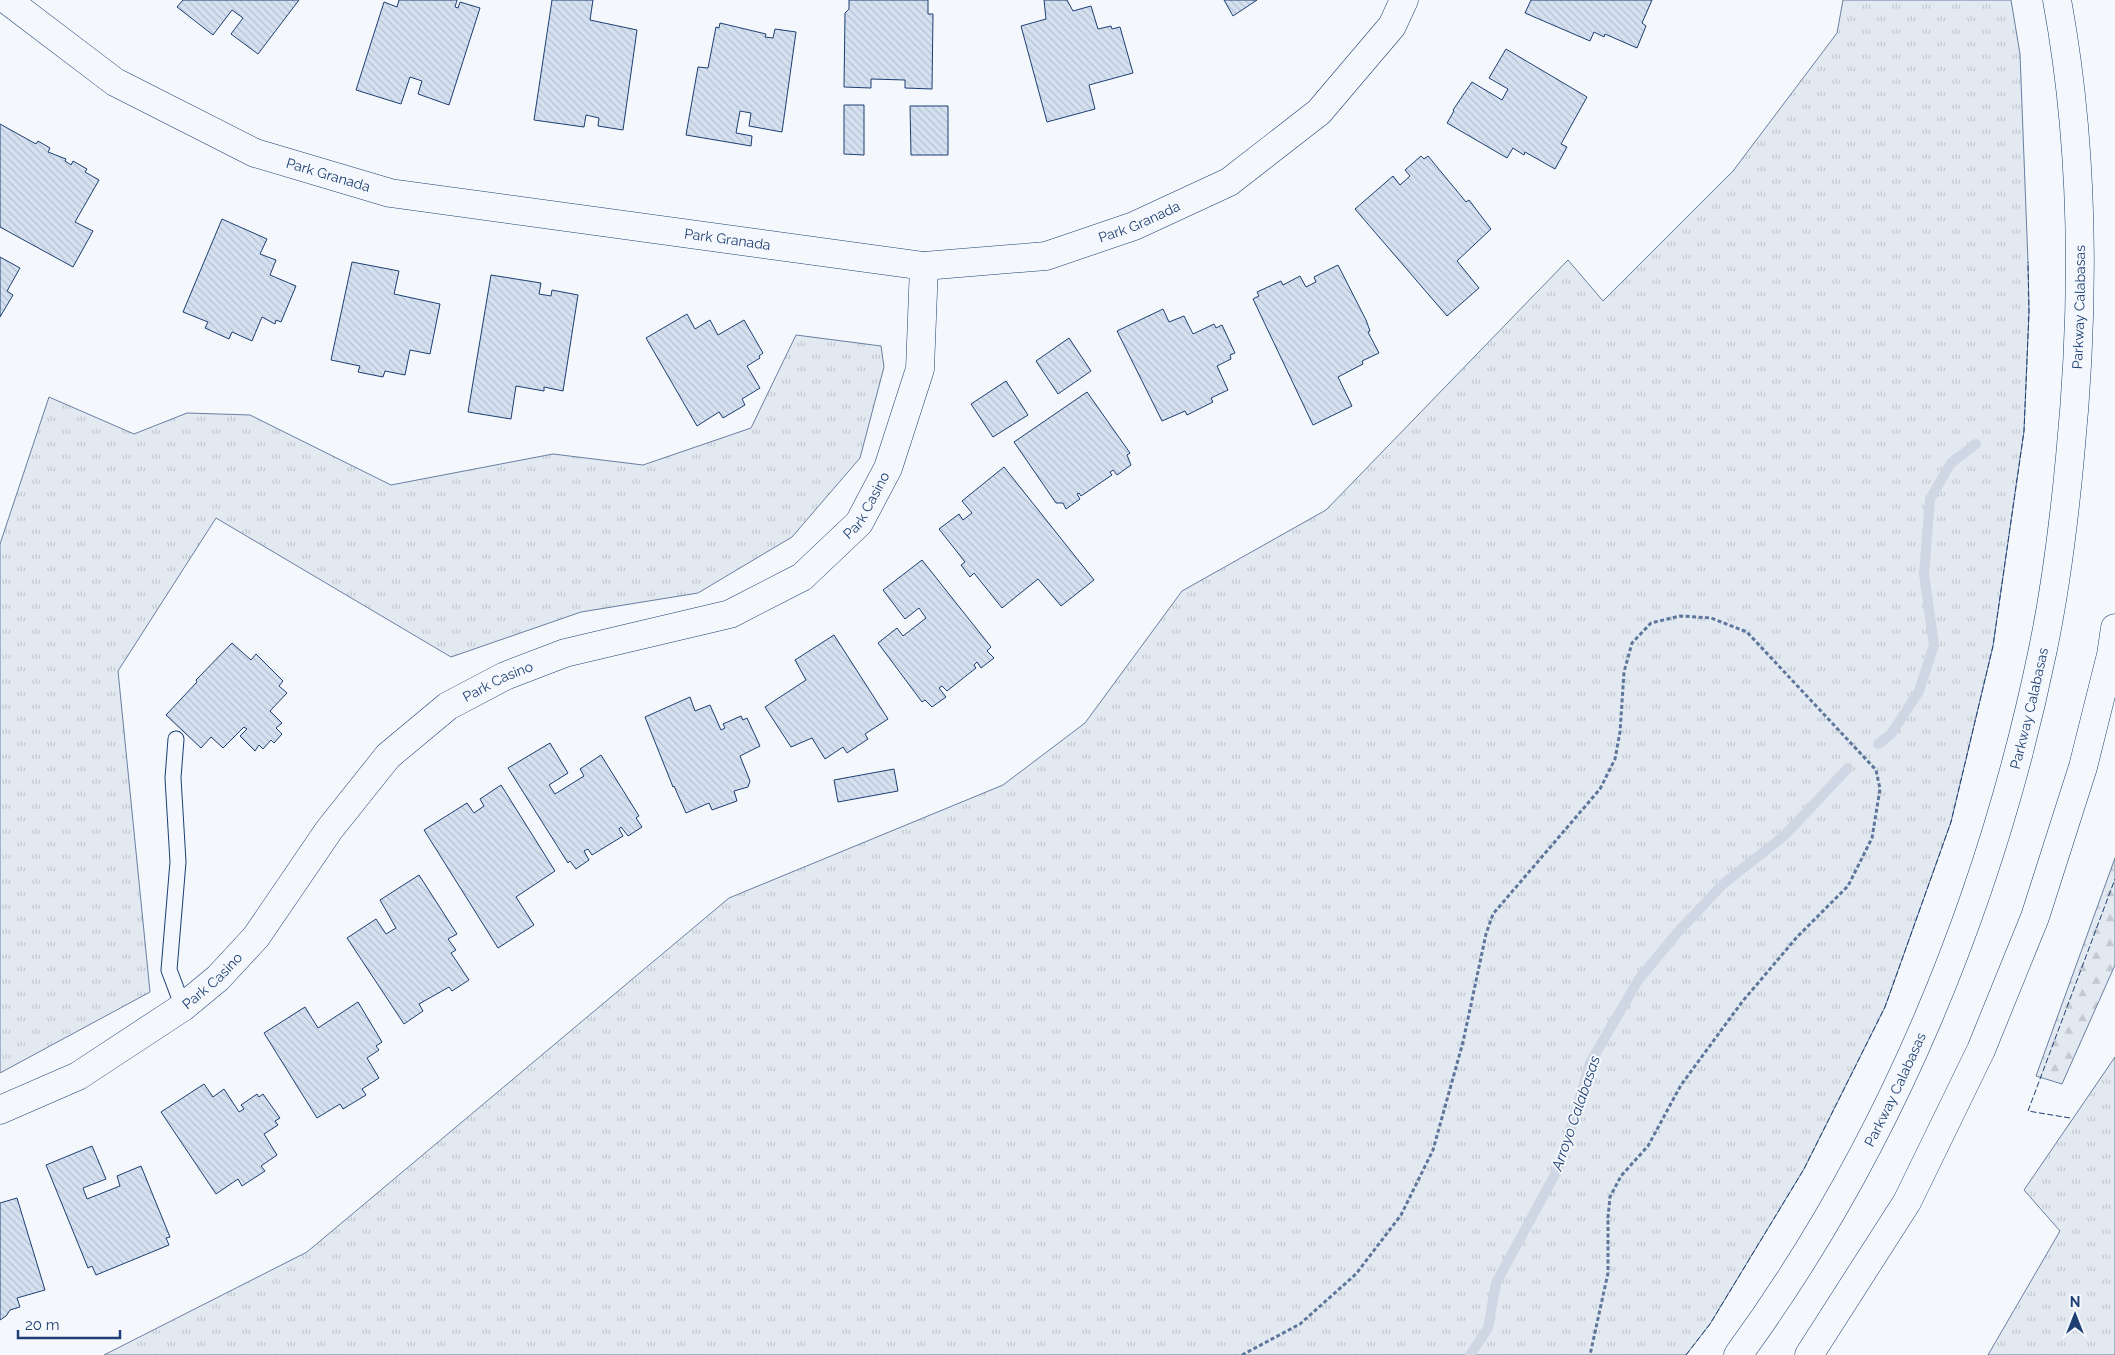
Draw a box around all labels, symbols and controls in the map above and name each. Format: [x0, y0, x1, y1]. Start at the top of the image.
street label: Park Granada [284, 155, 372, 195]
street label: Park Granada [1096, 198, 1182, 246]
street label: Park Granada [683, 225, 772, 253]
street label: Parkway Calabasas [2069, 245, 2088, 370]
street label: Park Casino [840, 469, 893, 542]
street label: Parkway Calabasas [2007, 646, 2051, 771]
street label: Park Casino [460, 658, 535, 705]
street label: Park Casino [179, 949, 245, 1012]
street label: Parkway Calabasas [1861, 1030, 1929, 1149]
water label: Arroyo Calabasas [1548, 1053, 1604, 1174]
north arrow [2050, 1290, 2100, 1340]
text: N [2070, 1294, 2080, 1310]
scale bar [18, 1308, 120, 1340]
text: 20 m [25, 1316, 60, 1334]

